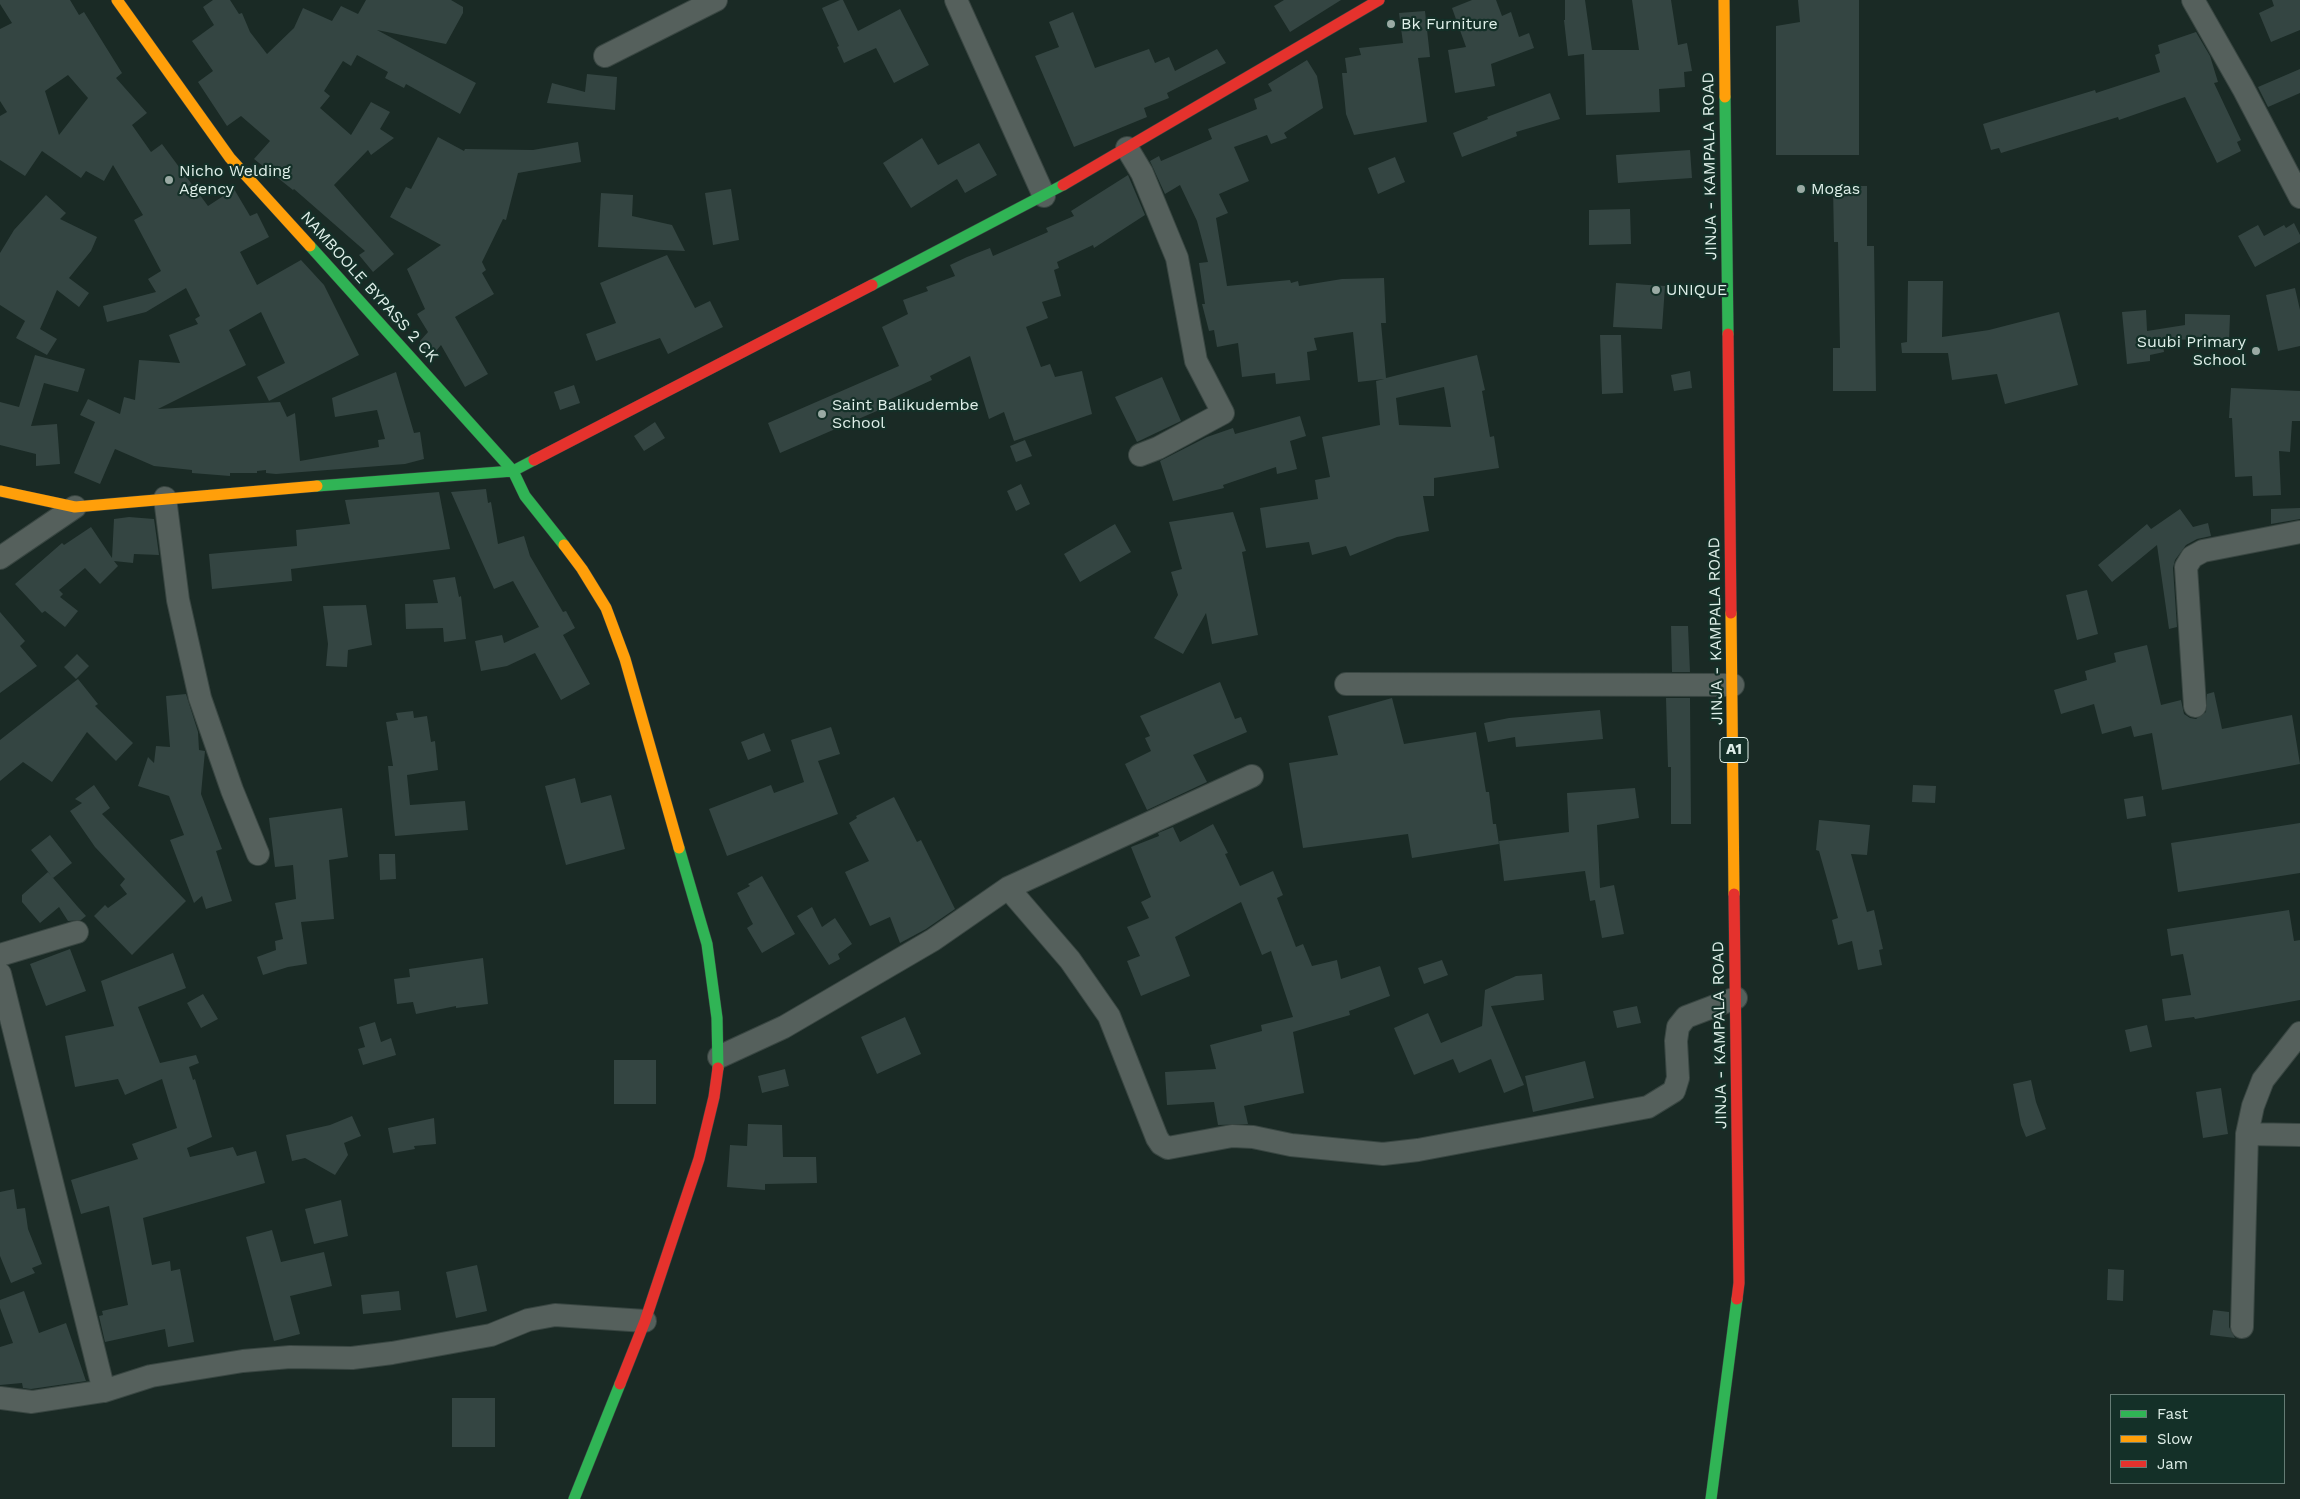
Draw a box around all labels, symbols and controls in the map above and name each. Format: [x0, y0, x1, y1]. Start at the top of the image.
place label: Bk Furniture [1401, 14, 1498, 34]
marker: Bk Furniture [1385, 18, 1397, 30]
street label: JINJA - KAMPALA ROAD [1699, 72, 1721, 260]
place label: Nicho Welding Agency [179, 161, 291, 199]
marker: Nicho Welding Agency [163, 174, 175, 186]
place label: Mogas [1811, 179, 1860, 199]
marker: Mogas [1795, 183, 1807, 195]
street label: NAMBOOLE BYPASS 2 CK [296, 208, 442, 366]
place label: UNIQUE [1666, 280, 1727, 300]
marker: UNIQUE [1650, 284, 1662, 296]
place label: Suubi Primary School [2137, 332, 2246, 370]
marker: Suubi Primary School [2250, 345, 2262, 357]
place label: Saint Balikudembe School [832, 395, 979, 433]
marker: Saint Balikudembe School [816, 408, 828, 420]
street label: JINJA - KAMPALA ROAD [1705, 537, 1727, 725]
road number: A1 [1720, 738, 1748, 762]
street label: JINJA - KAMPALA ROAD [1709, 941, 1731, 1129]
legend [2110, 1394, 2285, 1484]
text: Fast [2157, 1405, 2188, 1423]
text: Slow [2157, 1430, 2193, 1448]
text: Jam [2157, 1455, 2188, 1473]

